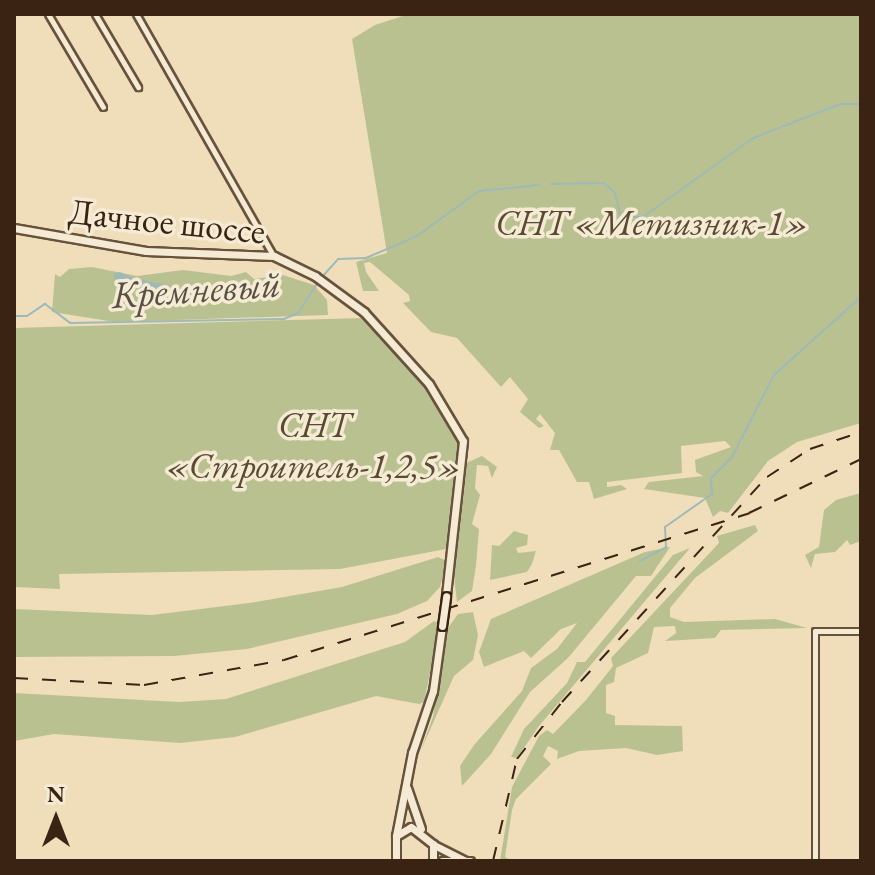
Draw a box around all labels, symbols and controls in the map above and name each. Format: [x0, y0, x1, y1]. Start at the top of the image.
street label: Дачное шоссе [66, 189, 268, 253]
park label: СНТ «Метизник-1» [495, 201, 809, 245]
water label: Кремневый [110, 260, 282, 318]
park label: СНТ «Строитель-1,2,5» [166, 402, 462, 487]
north arrow [16, 779, 96, 859]
text: N [47, 780, 65, 809]

